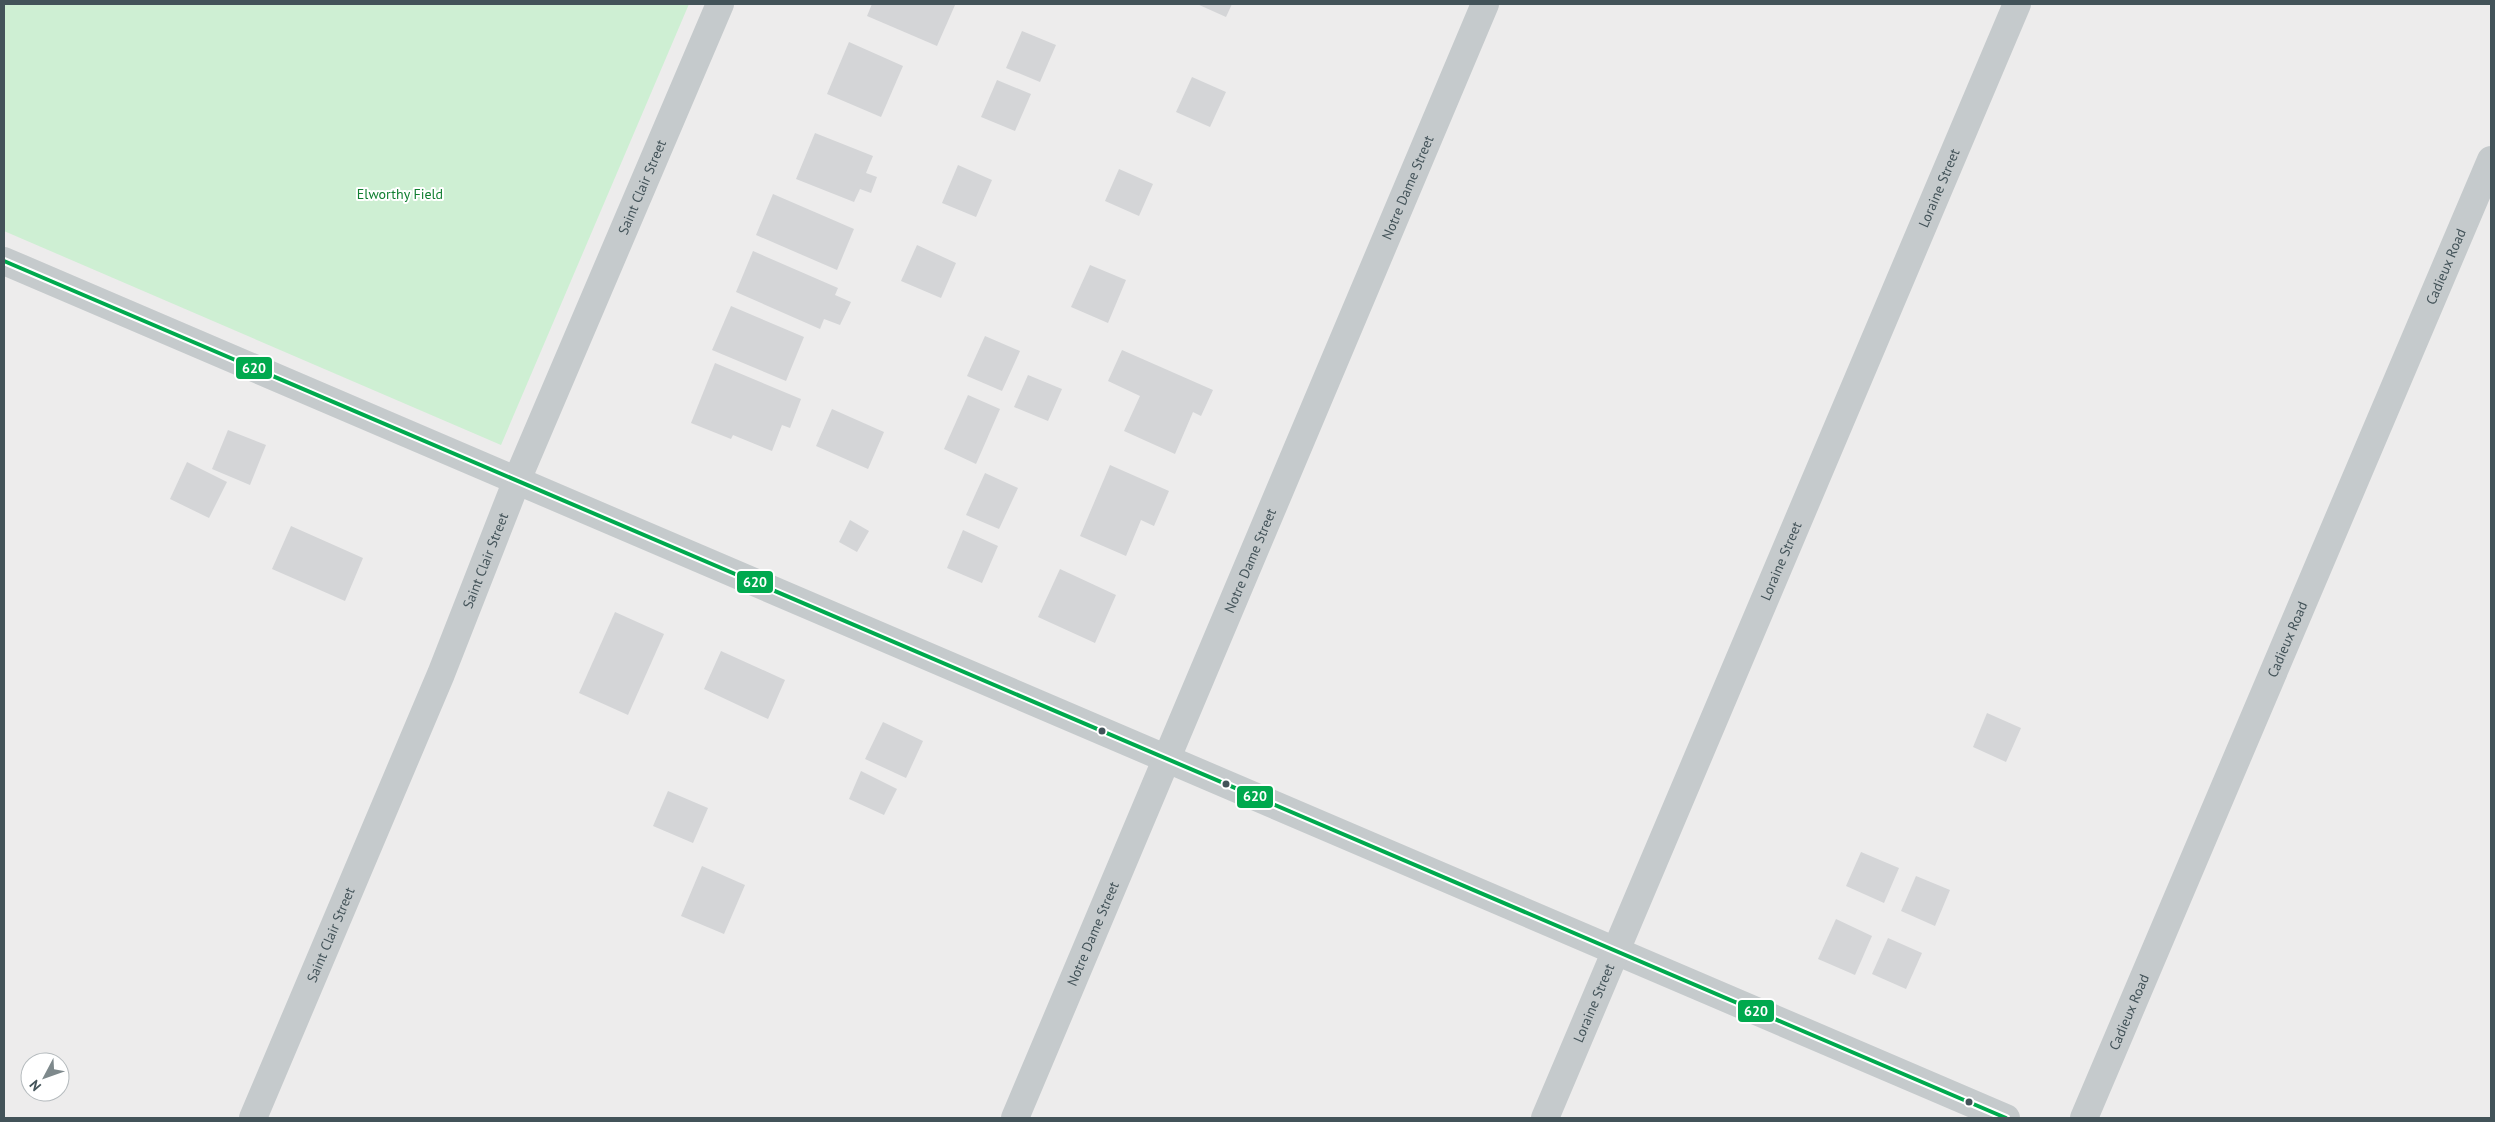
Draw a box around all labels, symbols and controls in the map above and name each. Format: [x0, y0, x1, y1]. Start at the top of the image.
street label: Notre Dame Street [1378, 132, 1438, 242]
street label: Saint Clair Street [614, 137, 670, 237]
street label: Loraine Street [1914, 146, 1964, 230]
park label: Elworthy Field [357, 185, 443, 203]
street label: Cadieux Road [2422, 226, 2470, 307]
line badge: 620 [235, 356, 273, 380]
text: 620 [242, 359, 266, 377]
street label: Notre Dame Street [1220, 505, 1280, 615]
street label: Saint Clair Street [459, 510, 512, 611]
street label: Loraine Street [1756, 519, 1806, 603]
line badge: 620 [736, 570, 774, 594]
text: 620 [743, 573, 767, 591]
street label: Cadieux Road [2263, 599, 2311, 680]
unlabelled marker [1097, 726, 1107, 736]
unlabelled marker [1221, 779, 1231, 789]
line badge: 620 [1236, 785, 1274, 809]
text: 620 [1243, 787, 1267, 805]
street label: Notre Dame Street [1063, 879, 1123, 989]
street label: Saint Clair Street [303, 884, 359, 985]
street label: Loraine Street [1569, 961, 1618, 1045]
street label: Cadieux Road [2105, 971, 2153, 1053]
line badge: 620 [1737, 999, 1775, 1023]
text: 620 [1744, 1002, 1768, 1020]
north arrow [20, 1052, 70, 1102]
text: N [25, 1076, 45, 1095]
unlabelled marker [1964, 1097, 1974, 1107]

